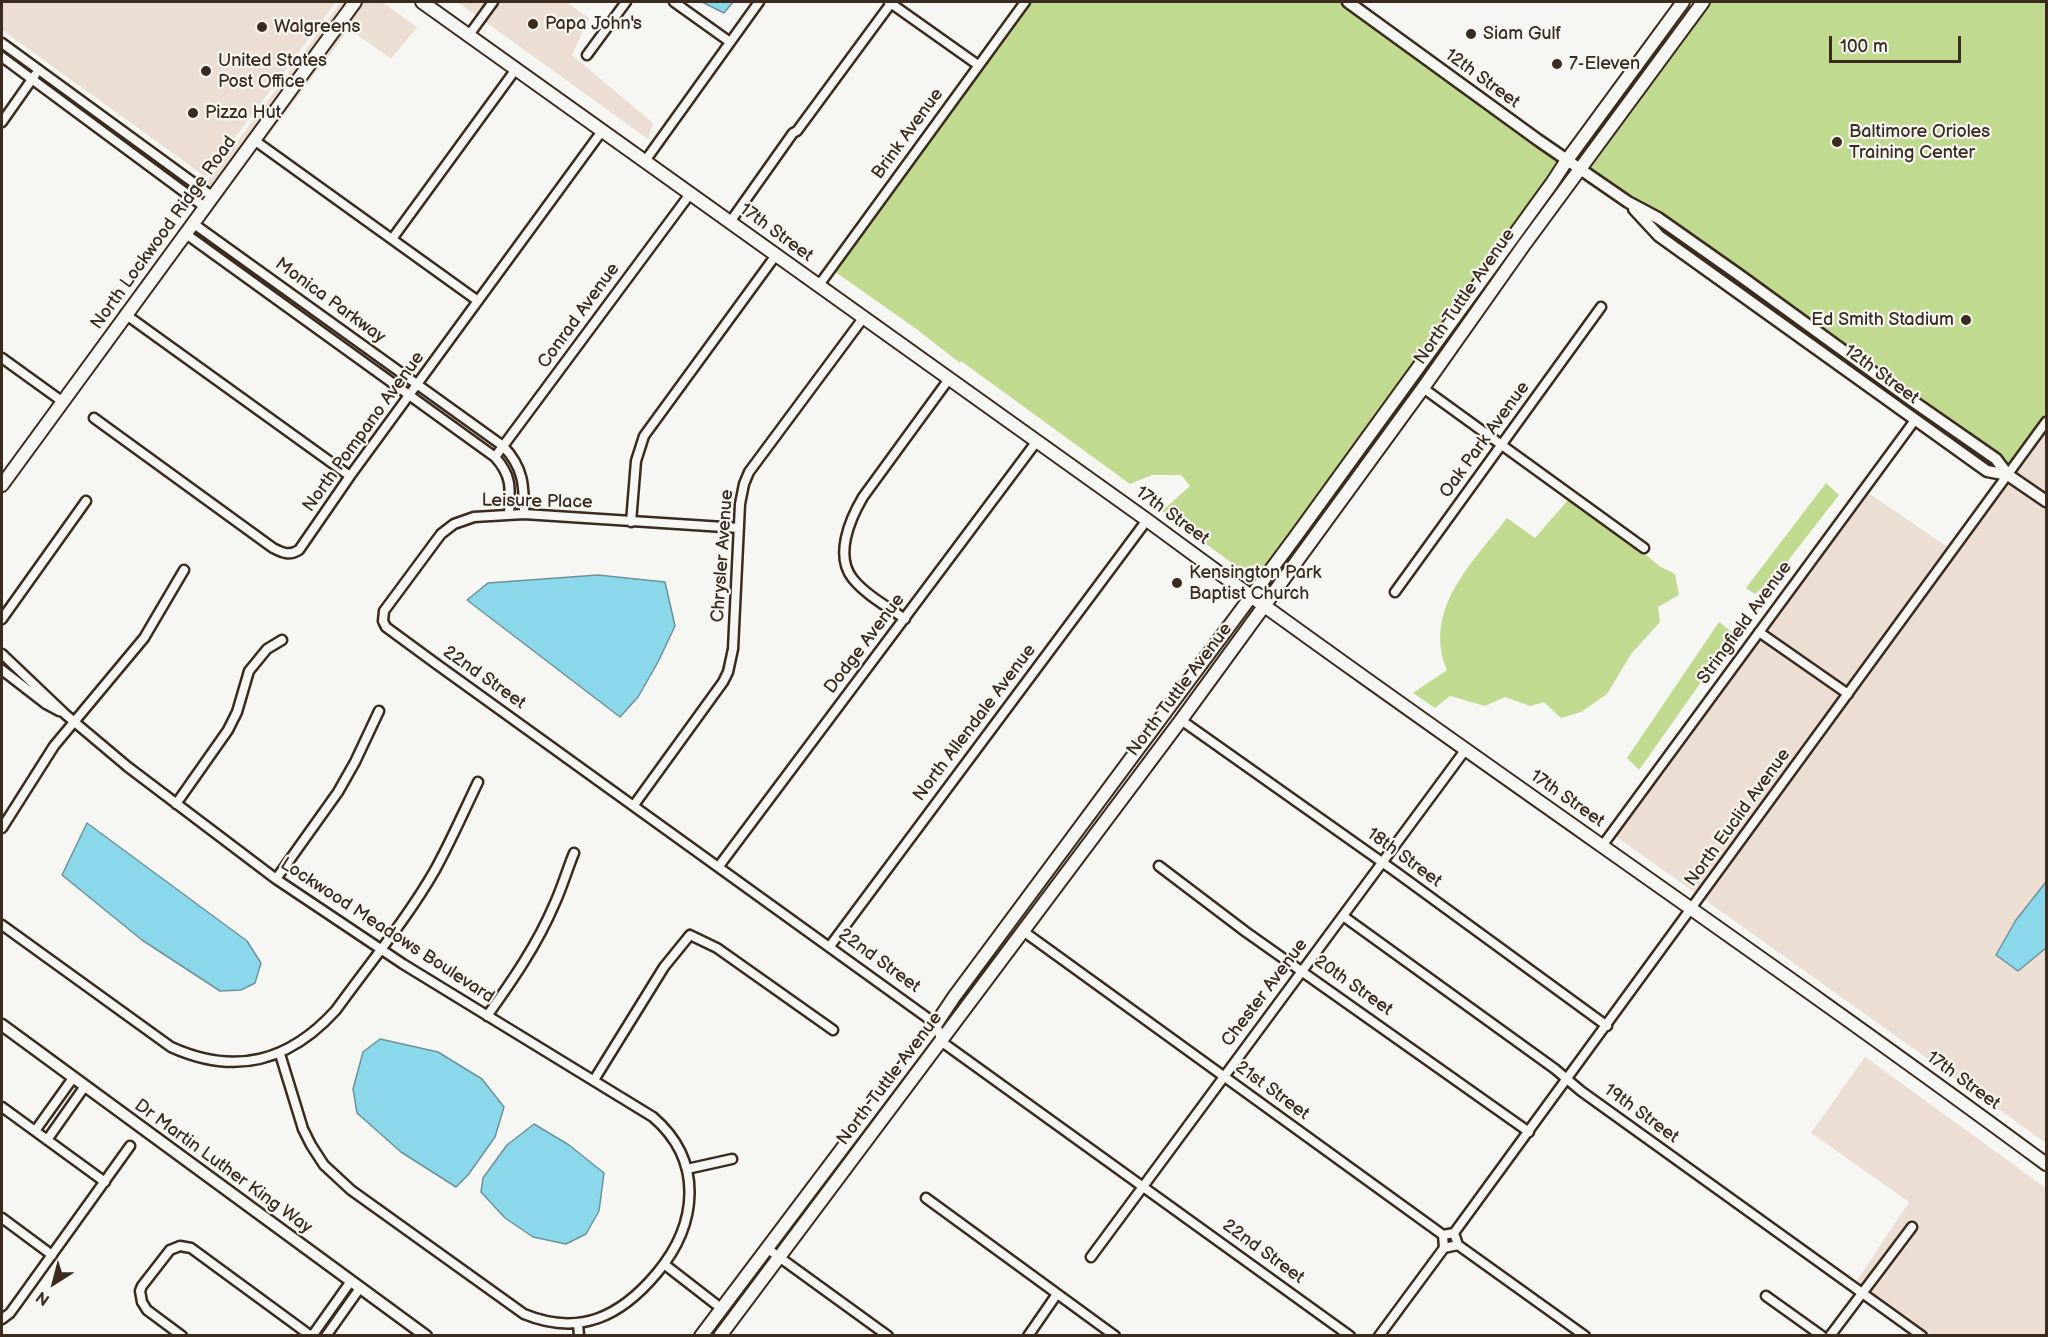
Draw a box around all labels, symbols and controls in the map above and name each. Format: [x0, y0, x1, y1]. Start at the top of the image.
place label: Papa John's [545, 13, 642, 35]
place label: Walgreens [274, 16, 360, 38]
marker: Papa John's [526, 17, 540, 31]
marker: Walgreens [255, 20, 269, 34]
place label: Siam Gulf [1483, 23, 1561, 45]
scale bar [1832, 24, 1964, 62]
marker: Siam Gulf [1464, 27, 1478, 41]
text: 100 m [1840, 36, 1888, 57]
street label: 12th Street [1440, 45, 1524, 113]
place label: United States Post Office [218, 50, 327, 92]
place label: 7-Eleven [1569, 53, 1640, 75]
marker: 7-Eleven [1550, 57, 1564, 71]
marker: United States Post Office [199, 64, 213, 78]
street label: Brink Avenue [868, 84, 948, 184]
place label: Pizza Hut [205, 102, 281, 124]
marker: Pizza Hut [186, 106, 200, 120]
place label: Baltimore Orioles Training Center [1849, 121, 1990, 164]
street label: North Lockwood Ridge Road [87, 132, 241, 334]
marker: Baltimore Orioles Training Center [1830, 135, 1844, 149]
street label: 17th Street [735, 199, 817, 267]
street label: North Tuttle Avenue [1410, 225, 1520, 369]
street label: Monica Parkway [271, 254, 389, 348]
street label: Conrad Avenue [534, 259, 624, 373]
place label: Ed Smith Stadium [1811, 309, 1954, 331]
marker: Ed Smith Stadium [1959, 313, 1973, 327]
street label: 12th Street [1839, 341, 1923, 409]
street label: North Pompano Avenue [299, 348, 429, 516]
street label: Oak Park Avenue [1435, 378, 1535, 502]
street label: 17th Street [1131, 482, 1213, 550]
street label: Chrysler Avenue [708, 489, 738, 623]
street label: Leisure Place [481, 490, 593, 514]
street label: Stringfield Avenue [1693, 557, 1797, 689]
place label: Kensington Park Baptist Church [1189, 562, 1321, 604]
marker: Kensington Park Baptist Church [1170, 576, 1184, 590]
street label: Dodge Avenue [820, 590, 910, 698]
street label: North Tuttle Avenue [1123, 619, 1237, 761]
street label: North Allendale Avenue [909, 640, 1041, 806]
street label: 22nd Street [438, 642, 530, 714]
street label: North Euclid Avenue [1681, 745, 1795, 891]
street label: 17th Street [1526, 766, 1608, 832]
street label: 18th Street [1362, 824, 1446, 892]
street label: Lockwood Meadows Boulevard [276, 854, 498, 1008]
street label: 22nd Street [834, 924, 924, 998]
street label: Chester Avenue [1217, 935, 1313, 1051]
street label: 20th Street [1310, 951, 1396, 1021]
street label: North Tuttle Avenue [833, 1008, 947, 1150]
street label: 17th Street [1922, 1047, 2004, 1115]
street label: 21st Street [1231, 1057, 1313, 1125]
street label: 19th Street [1599, 1080, 1683, 1148]
street label: Dr Martin Luther King Way [130, 1095, 316, 1239]
street label: 22nd Street [1218, 1215, 1308, 1289]
north arrow [24, 1253, 84, 1313]
text: N [33, 1287, 54, 1309]

